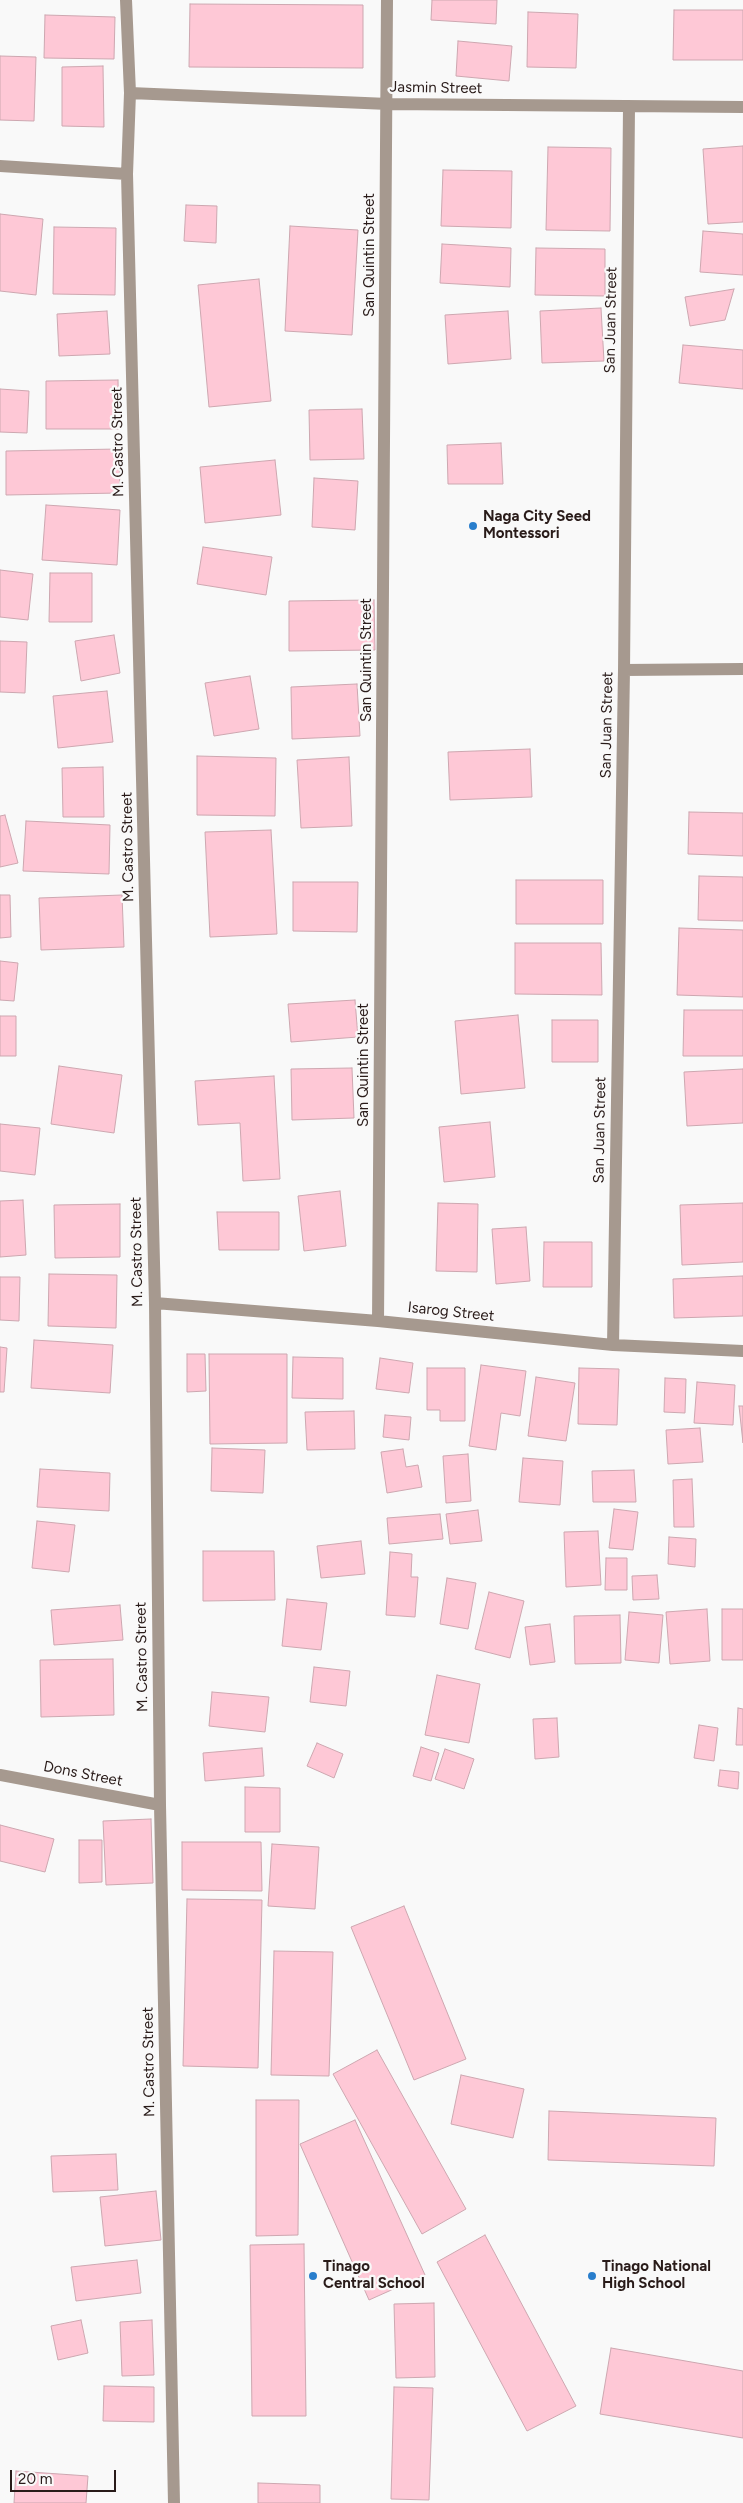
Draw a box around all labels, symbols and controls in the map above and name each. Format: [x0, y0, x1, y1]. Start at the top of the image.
street label: Jasmin Street [390, 78, 482, 98]
street label: San Quintin Street [361, 193, 379, 317]
street label: San Juan Street [601, 266, 621, 374]
street label: M. Castro Street [108, 387, 128, 497]
place label: Naga City Seed Montessori [483, 508, 591, 543]
marker: Naga City Seed Montessori [467, 520, 479, 532]
street label: San Quintin Street [358, 598, 376, 722]
street label: San Juan Street [597, 671, 617, 779]
street label: M. Castro Street [118, 792, 138, 902]
street label: San Quintin Street [355, 1003, 373, 1127]
street label: San Juan Street [590, 1076, 610, 1184]
street label: M. Castro Street [127, 1197, 147, 1307]
street label: Isarog Street [407, 1299, 495, 1325]
street label: M. Castro Street [132, 1602, 152, 1712]
street label: Dons Street [42, 1758, 124, 1790]
street label: M. Castro Street [139, 2007, 159, 2117]
place label: Tinago Central School [323, 2258, 425, 2293]
place label: Tinago National High School [602, 2258, 711, 2293]
marker: Tinago Central School [307, 2270, 319, 2282]
marker: Tinago National High School [586, 2270, 598, 2282]
scale bar [12, 2460, 119, 2492]
text: 20 m [18, 2470, 52, 2488]

